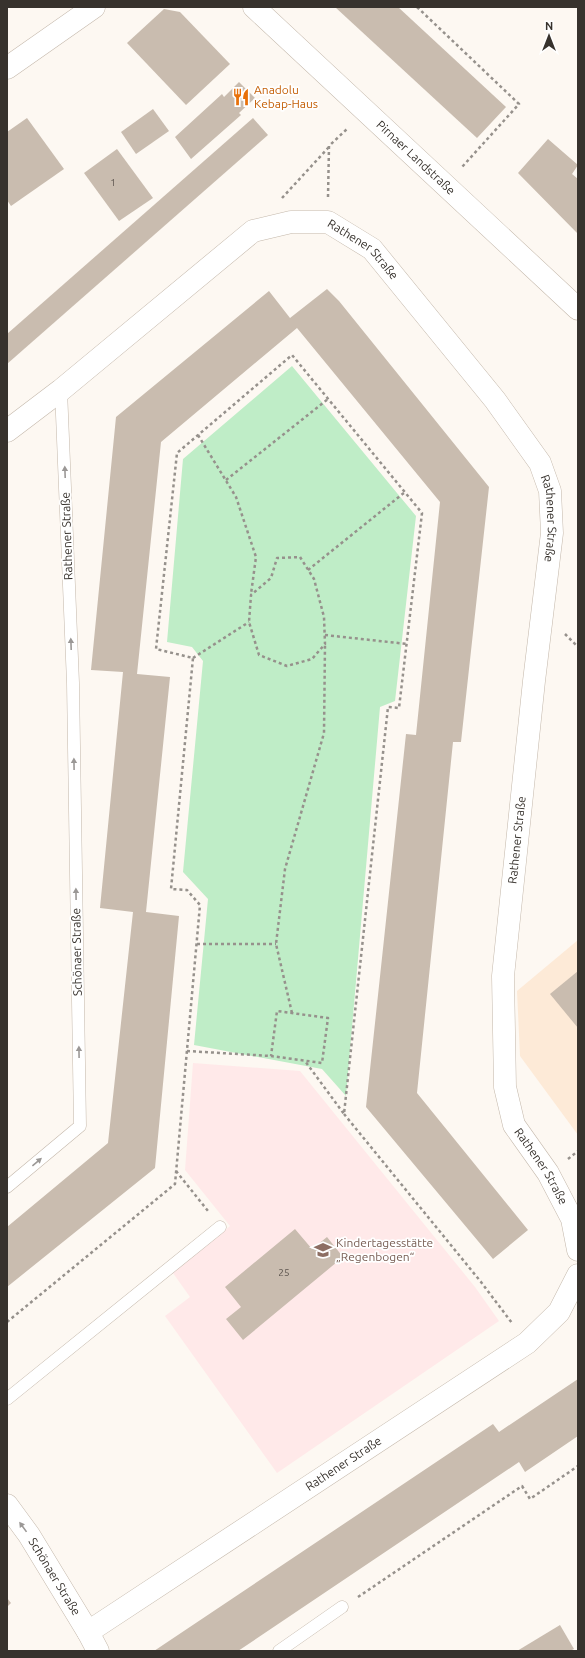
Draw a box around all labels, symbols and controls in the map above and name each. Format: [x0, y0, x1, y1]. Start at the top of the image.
north arrow [529, 16, 569, 56]
text: N [545, 20, 553, 32]
place label: Anadolu Kebap-Haus [254, 83, 318, 110]
restaurant icon: Anadolu Kebap-Haus [231, 87, 251, 107]
street label: Pirnaer Landstraße [374, 118, 458, 197]
house number: 1 [110, 177, 116, 188]
street label: Rathener Straße [325, 216, 401, 282]
one-way arrow [61, 466, 68, 478]
street label: Rathener Straße [539, 473, 559, 563]
street label: Rathener Straße [58, 492, 75, 580]
one-way arrow [68, 638, 75, 650]
one-way arrow [71, 757, 77, 770]
street label: Rathener Straße [505, 795, 528, 884]
one-way arrow [73, 887, 79, 900]
street label: Schönaer Straße [69, 908, 84, 996]
one-way arrow [76, 1045, 82, 1058]
street label: Rathener Straße [512, 1125, 570, 1207]
one-way arrow [32, 1158, 42, 1167]
place label: Kindertagesstätte „Regenbogen“ [336, 1236, 433, 1263]
school or university icon: Kindertagesstätte „Regenbogen“ [313, 1240, 333, 1260]
house number: 25 [278, 1267, 290, 1278]
street label: Rathener Straße [303, 1434, 384, 1493]
one-way arrow [19, 1522, 27, 1533]
street label: Schönaer Straße [26, 1535, 83, 1618]

